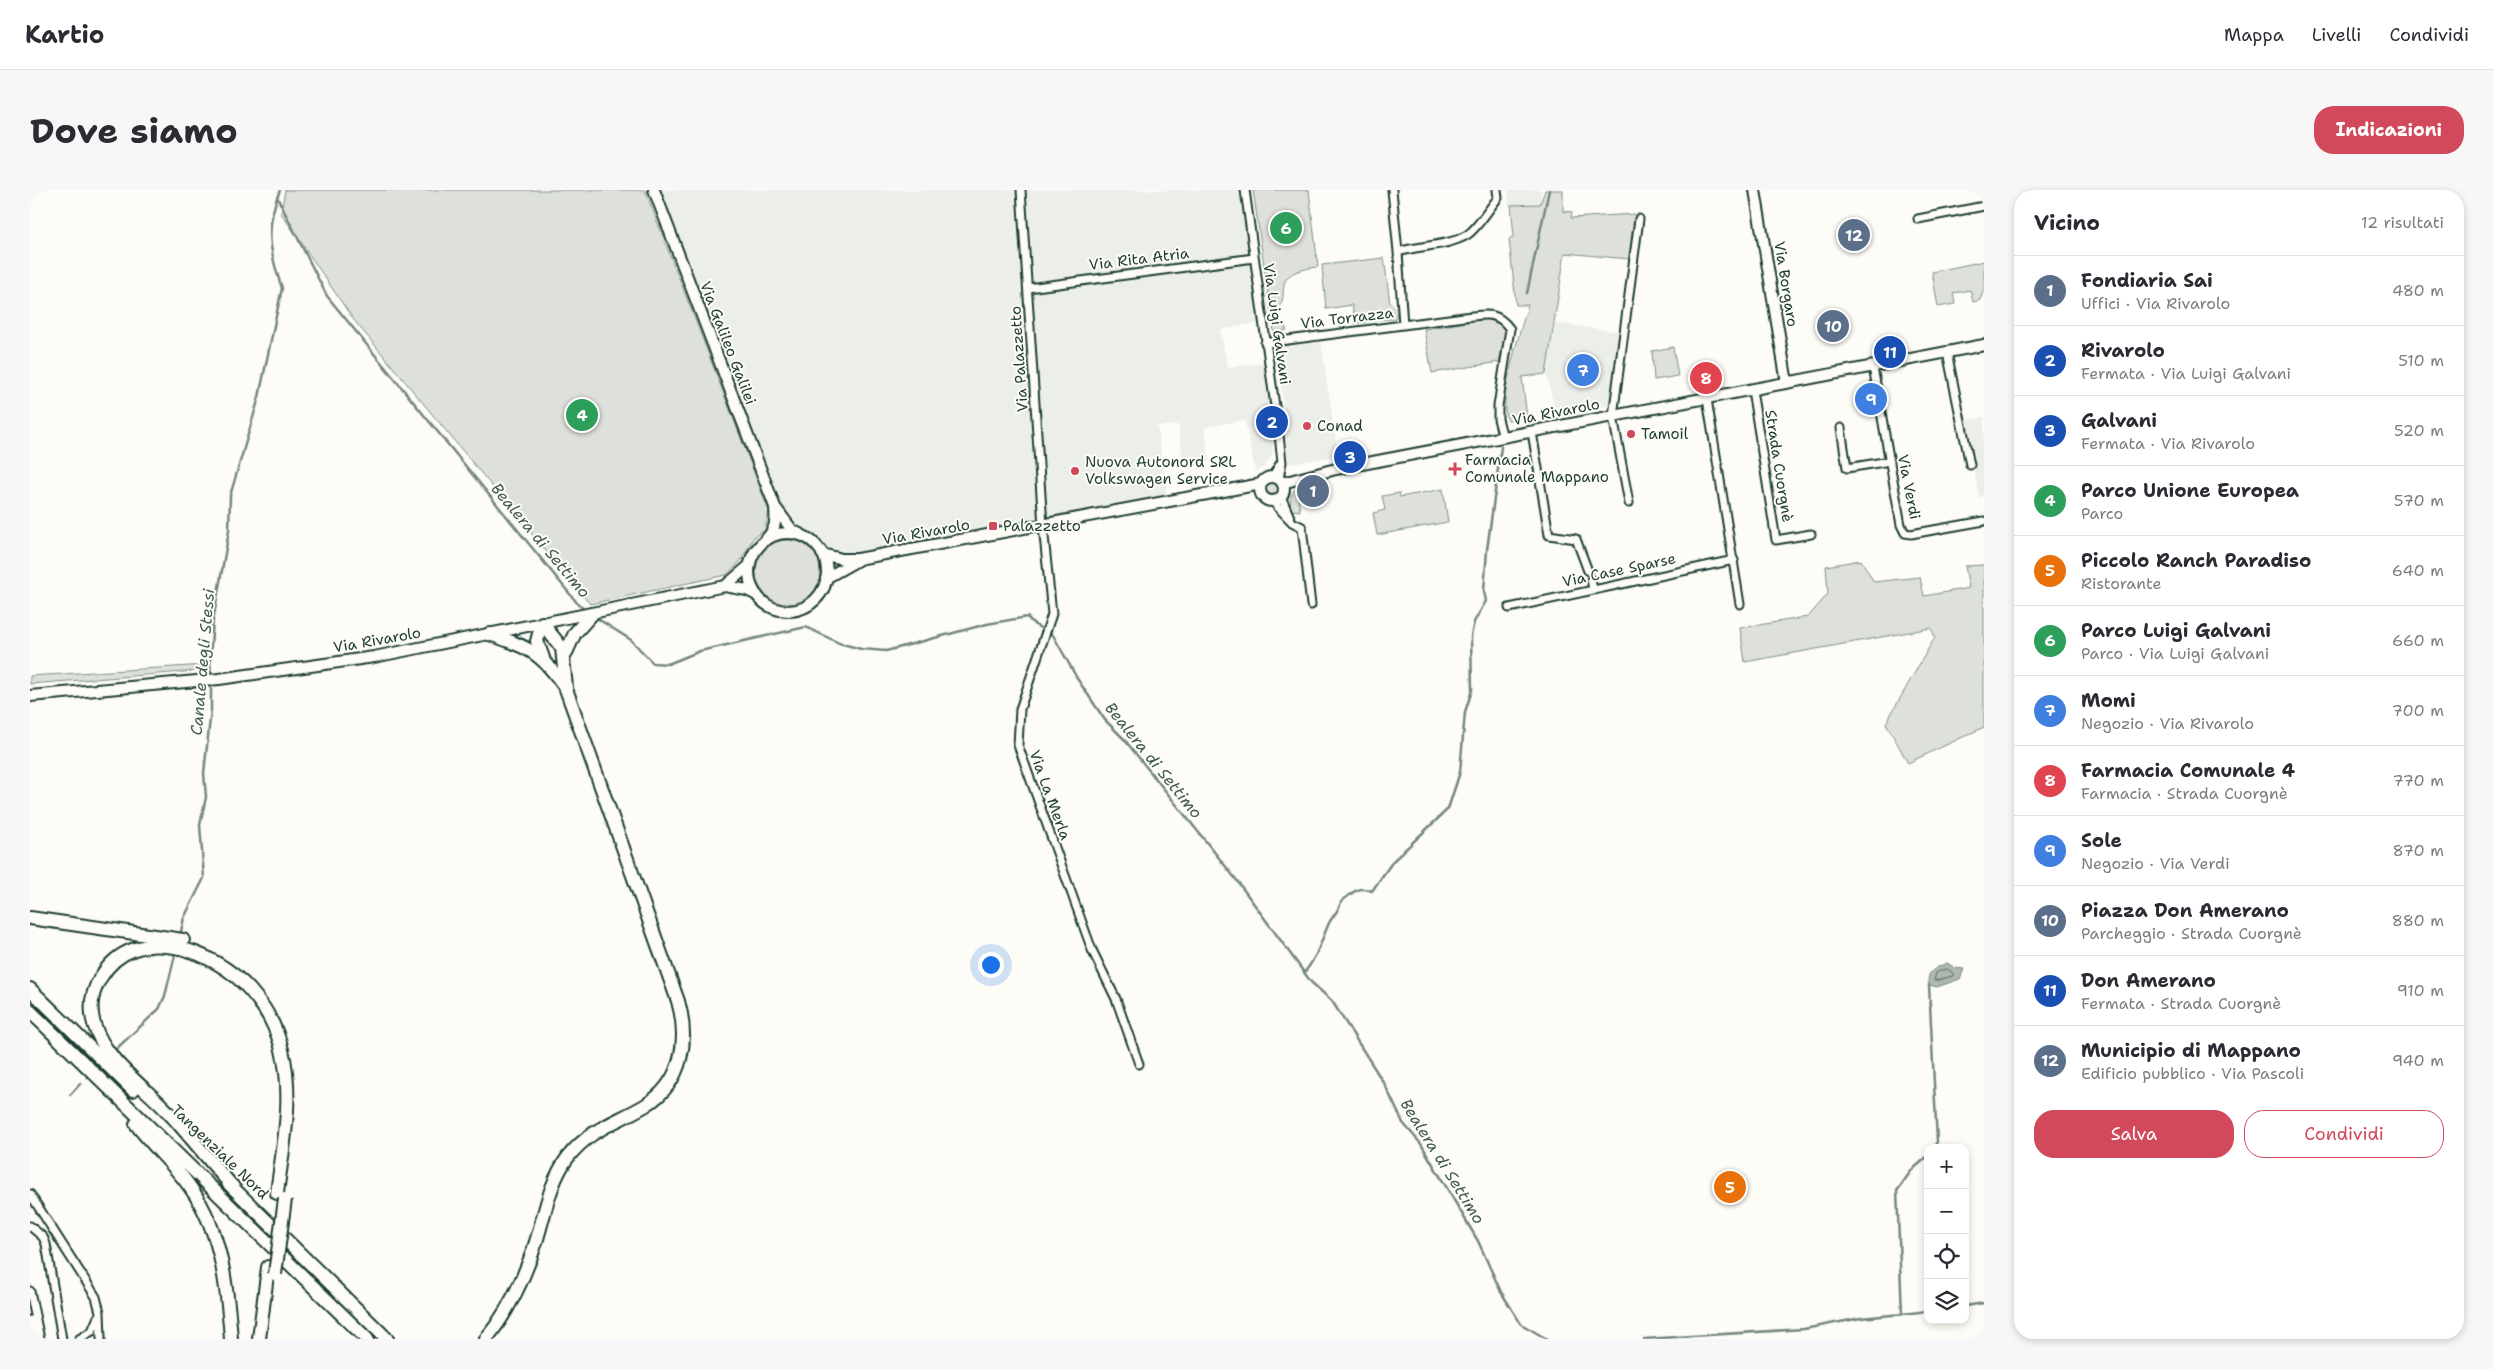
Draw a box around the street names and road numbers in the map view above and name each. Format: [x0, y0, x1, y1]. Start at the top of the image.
street label: Via Borgaro [1769, 240, 1803, 328]
street label: Via Rita Atria [1088, 243, 1191, 275]
street label: Via Luigi Galvani [1259, 262, 1295, 386]
street label: Via Galileo Galilei [695, 278, 761, 408]
street label: Via Torrazza [1299, 302, 1395, 334]
street label: Via Palazzetto [1005, 305, 1033, 413]
street label: Via Rivarolo [1511, 394, 1601, 430]
street label: Strada Cuorgnè [1760, 408, 1798, 524]
street label: Via Verdi [1893, 453, 1925, 521]
street label: Via Rivarolo [881, 514, 971, 550]
street label: Via Case Sparse [1560, 548, 1678, 592]
street label: Via Rivarolo [332, 622, 422, 658]
street label: Via La Merla [1025, 747, 1076, 843]
street label: Tangenziale Nord [167, 1100, 273, 1204]

